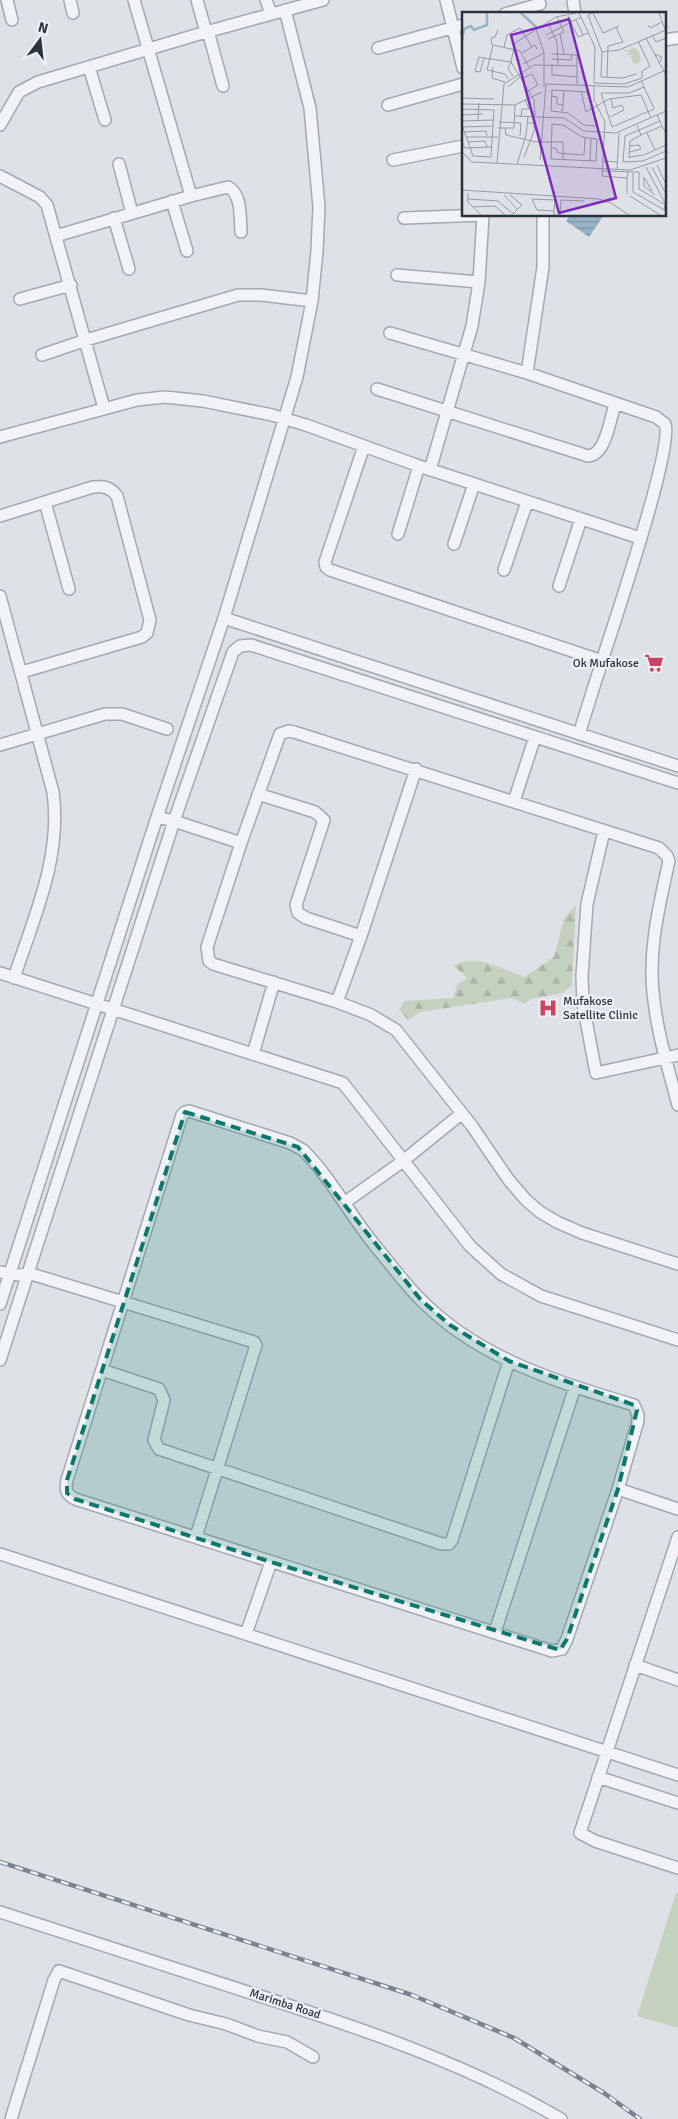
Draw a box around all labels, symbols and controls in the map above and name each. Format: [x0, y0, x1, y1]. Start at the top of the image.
inset map [462, 12, 666, 216]
north arrow [15, 15, 65, 65]
text: N [36, 18, 50, 37]
supermarket icon: Ok Mufakose [643, 652, 665, 674]
place label: Ok Mufakose [573, 656, 639, 671]
place label: Mufakose Satellite Clinic [563, 994, 638, 1023]
hospital icon: Mufakose Satellite Clinic [537, 997, 559, 1019]
street label: Marimba Road [248, 1985, 322, 2023]

